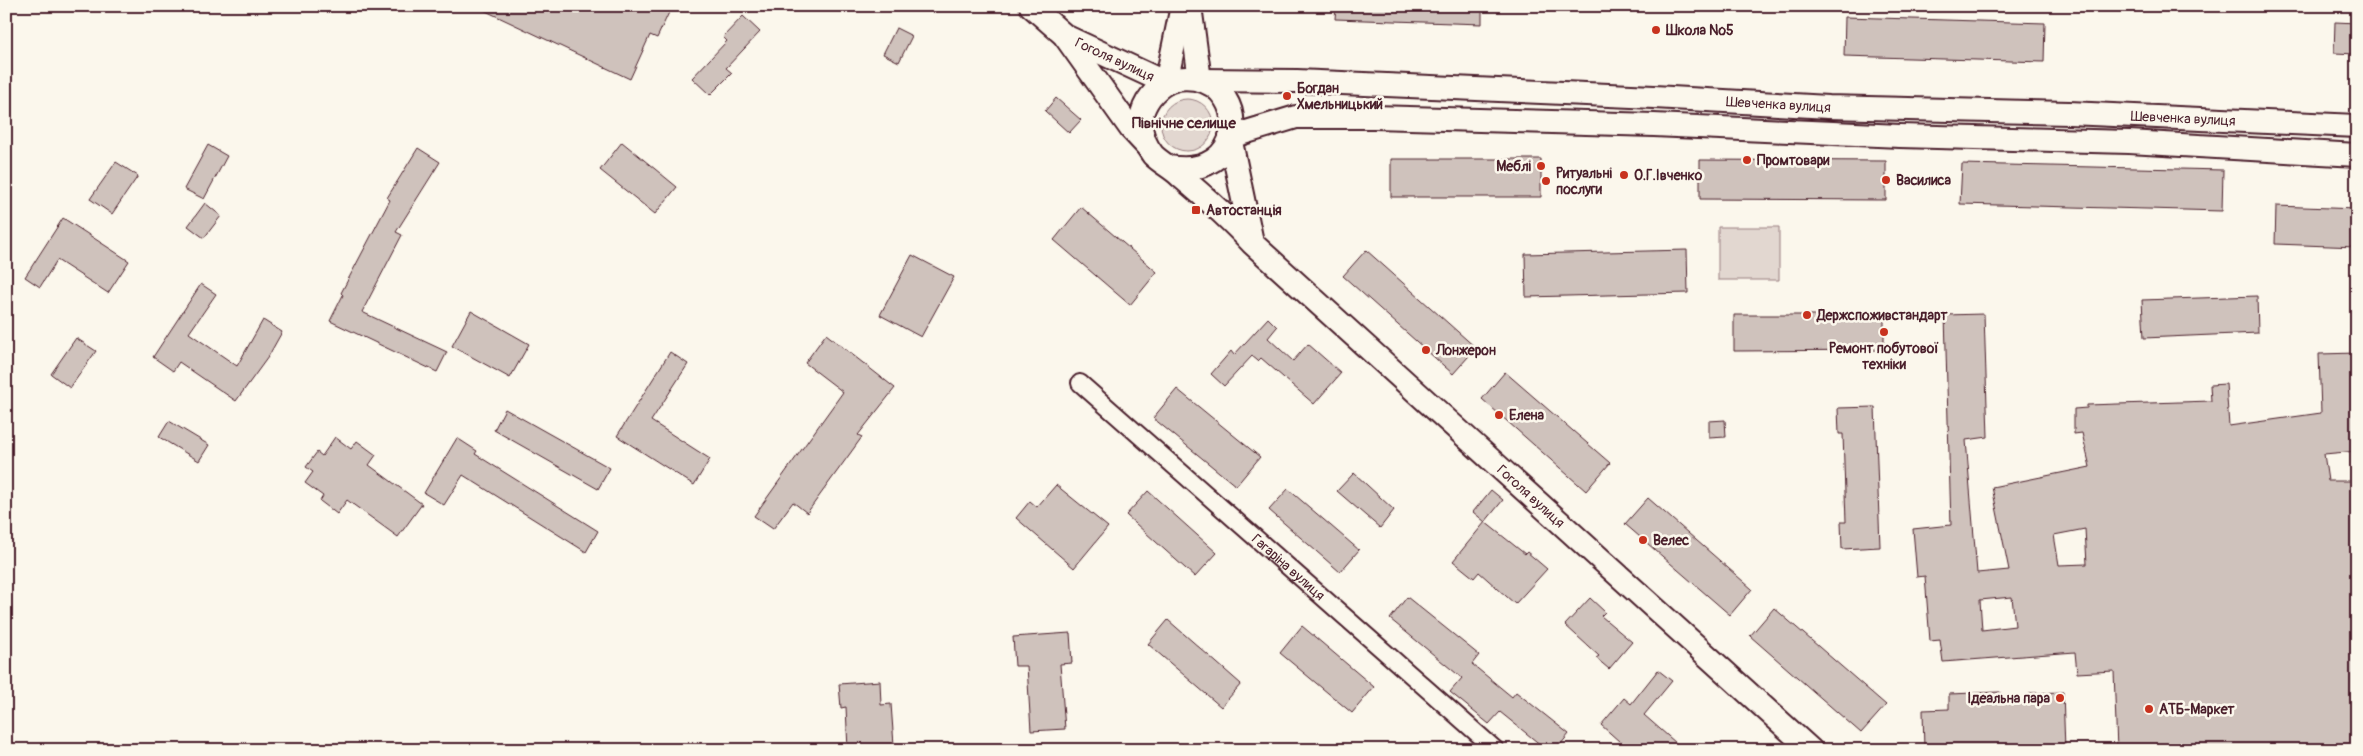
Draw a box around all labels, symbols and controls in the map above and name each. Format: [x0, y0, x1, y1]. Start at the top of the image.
place label: Школа №5 [1665, 22, 1734, 39]
marker: Школа №5 [1650, 24, 1662, 36]
street label: Гоголя вулиця [1072, 34, 1157, 85]
place label: Богдан Хмельницький [1297, 80, 1383, 113]
marker: Богдан Хмельницький [1281, 90, 1293, 102]
street label: Шевченка вулиця [1726, 93, 1831, 116]
street label: Шевченка вулиця [2130, 108, 2236, 130]
district label: Північне селище [1132, 114, 1237, 133]
place label: Промтовари [1757, 152, 1830, 169]
marker: Промтовари [1741, 154, 1753, 166]
place label: Меблі [1496, 158, 1532, 175]
marker: Меблі [1535, 160, 1547, 172]
place label: Ритуальні послуги [1556, 165, 1612, 198]
place label: О.Г.Івченко [1634, 167, 1703, 184]
marker: О.Г.Івченко [1618, 169, 1630, 181]
place label: Василиса [1896, 172, 1951, 189]
marker: Василиса [1880, 174, 1892, 186]
marker: Ритуальні послуги [1540, 175, 1552, 187]
place label: Автостанція [1206, 202, 1282, 219]
marker: Автостанція [1190, 204, 1202, 216]
place label: Держспоживстандарт [1816, 307, 1949, 324]
marker: Держспоживстандарт [1801, 309, 1813, 321]
marker: Ремонт побутової техніки [1878, 326, 1890, 338]
place label: Ремонт побутової техніки [1829, 340, 1939, 373]
place label: Лонжерон [1435, 342, 1496, 359]
marker: Лонжерон [1420, 344, 1432, 356]
place label: Елена [1509, 407, 1545, 424]
marker: Елена [1493, 409, 1505, 421]
street label: Гоголя вулиця [1493, 461, 1568, 531]
street label: Гагаріна вулиця [1248, 530, 1328, 604]
place label: Велес [1653, 532, 1689, 549]
marker: Велес [1637, 534, 1649, 546]
place label: Ідеальна пара [1967, 690, 2050, 707]
marker: Ідеальна пара [2054, 692, 2066, 704]
place label: АТБ-Маркет [2159, 701, 2236, 718]
marker: АТБ-Маркет [2143, 703, 2155, 715]

